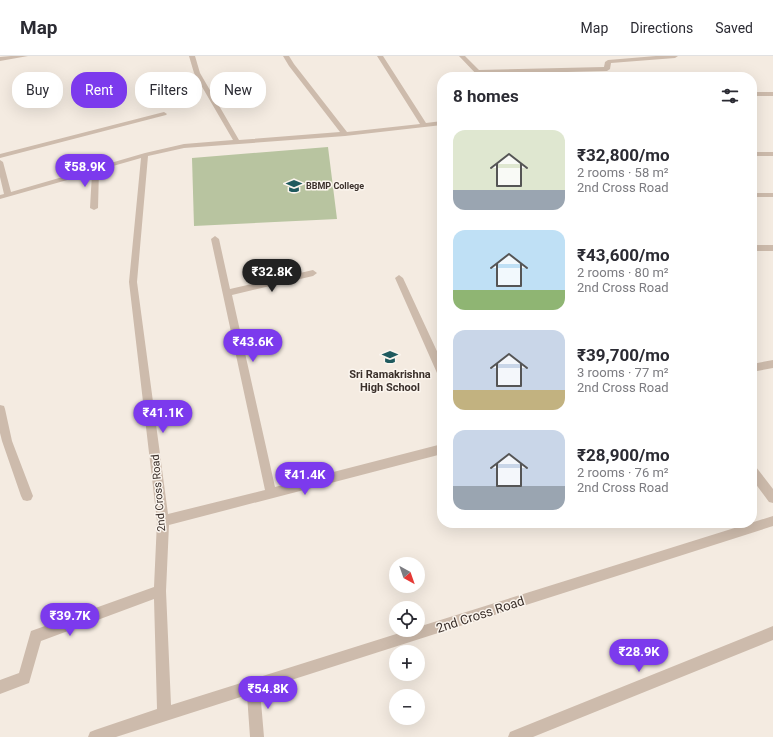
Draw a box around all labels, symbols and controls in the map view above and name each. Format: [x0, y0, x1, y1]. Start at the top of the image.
text: Map [20, 16, 58, 39]
text: Map [581, 20, 608, 36]
text: Directions [630, 20, 693, 36]
text: Saved [715, 20, 753, 36]
chip: Buy [12, 72, 63, 108]
chip: Rent [71, 72, 127, 108]
chip: Filters [135, 72, 202, 108]
chip: New [210, 72, 266, 108]
icon: filters [719, 85, 741, 107]
text: 8 homes [453, 86, 519, 106]
text: ₹32,800/mo [577, 145, 670, 165]
icon: home [485, 146, 533, 194]
pin: ₹58.9K [52, 154, 118, 188]
text: ₹58.9K [64, 159, 106, 174]
text: 2 rooms · 58 m² [577, 165, 669, 180]
school or university icon: BBMP College [285, 177, 303, 195]
text: 2nd Cross Road [577, 180, 669, 195]
place label: BBMP College [306, 181, 364, 191]
text: ₹43,600/mo [577, 245, 670, 265]
icon: home [485, 246, 533, 294]
pin: ₹32.8K [239, 259, 305, 293]
text: ₹32.8K [251, 264, 293, 279]
text: 2 rooms · 80 m² [577, 265, 669, 280]
text: 2nd Cross Road [577, 280, 669, 295]
pin: ₹43.6K [220, 329, 286, 363]
text: ₹43.6K [232, 334, 274, 349]
text: ₹39,700/mo [577, 345, 670, 365]
icon: home [485, 346, 533, 394]
school or university icon: Sri Ramakrishna High School [381, 348, 399, 366]
text: 3 rooms · 77 m² [577, 365, 669, 380]
place label: Sri Ramakrishna High School [349, 368, 431, 394]
text: 2nd Cross Road [577, 380, 669, 395]
pin: ₹41.1K [130, 400, 196, 434]
text: ₹41.1K [142, 405, 184, 420]
text: ₹28,900/mo [577, 445, 670, 465]
icon: home [485, 446, 533, 494]
street label: 2nd Cross Road [149, 454, 168, 532]
pin: ₹41.4K [272, 462, 338, 496]
text: 2 rooms · 76 m² [577, 465, 669, 480]
text: ₹41.4K [284, 467, 326, 482]
text: 2nd Cross Road [577, 480, 669, 495]
north arrow [389, 557, 425, 593]
map controls [389, 557, 425, 725]
street label: 2nd Cross Road [434, 593, 526, 636]
button: locate [389, 601, 425, 637]
pin: ₹39.7K [37, 603, 103, 637]
text: ₹39.7K [49, 608, 91, 623]
pin: ₹28.9K [606, 639, 672, 673]
text: ₹28.9K [618, 644, 660, 659]
button: + [389, 645, 425, 681]
pin: ₹54.8K [235, 676, 301, 710]
text: ₹54.8K [247, 681, 289, 696]
button: − [389, 689, 425, 725]

